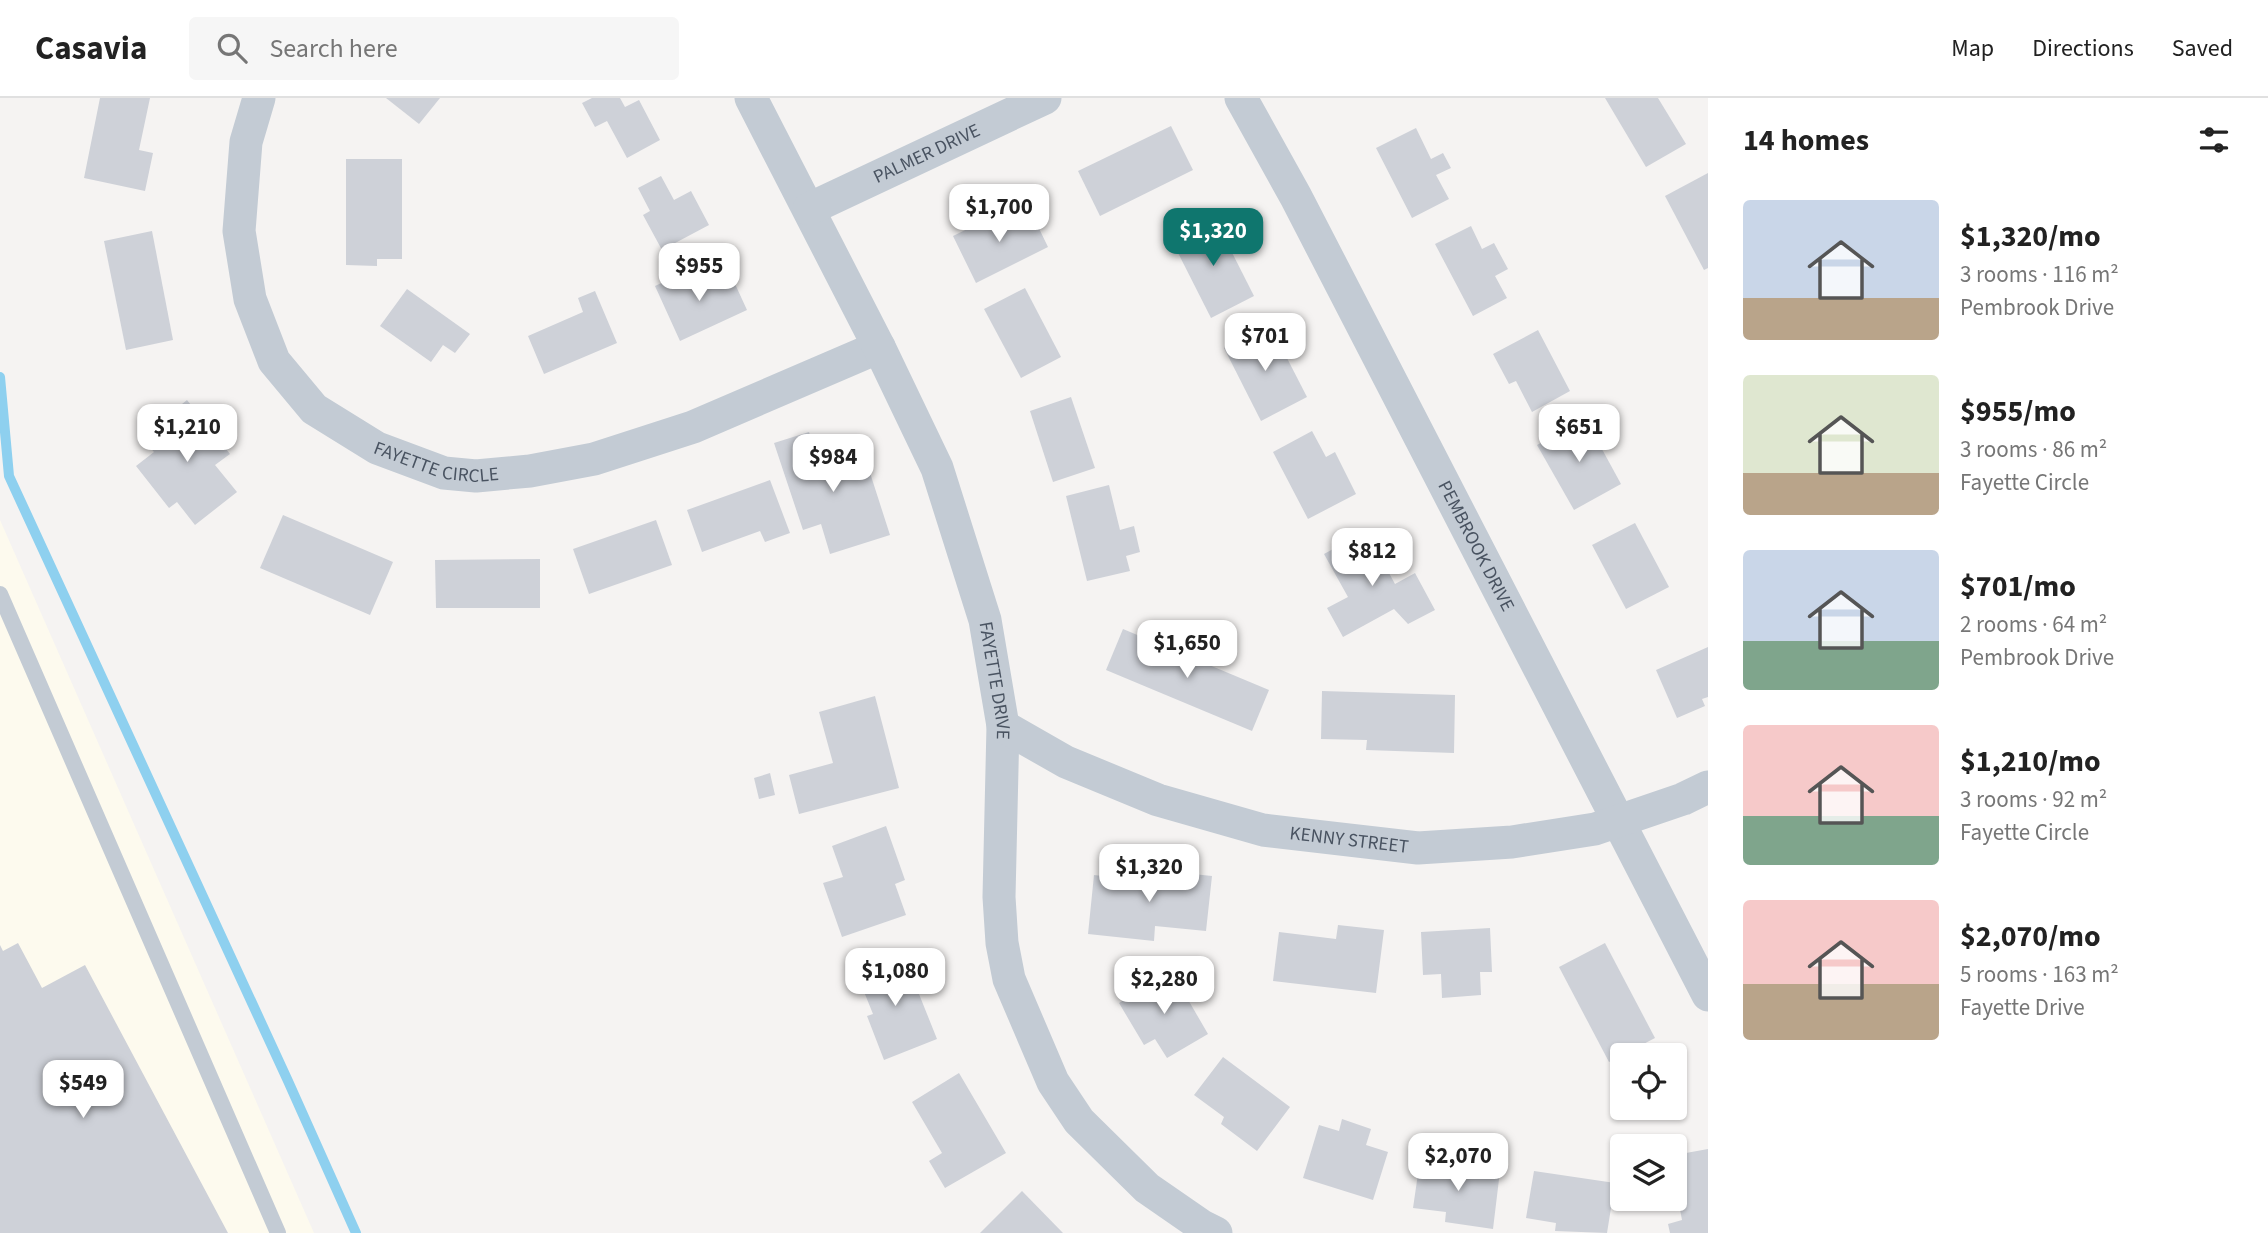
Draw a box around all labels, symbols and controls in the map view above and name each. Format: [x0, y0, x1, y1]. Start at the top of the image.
search box [189, 17, 679, 80]
text: Casavia [35, 25, 147, 72]
icon: search [213, 29, 251, 67]
text: Search here [269, 30, 398, 67]
text: Map [1951, 31, 1994, 66]
text: Directions [2032, 31, 2134, 66]
text: Saved [2172, 31, 2233, 66]
street label: PALMER DRIVE [869, 117, 985, 190]
text: 14 homes [1743, 119, 1869, 162]
icon: filters [2195, 121, 2233, 159]
pin: $1,700 [942, 184, 1056, 244]
text: $1,700 [965, 190, 1033, 223]
pin: $1,320 [1156, 208, 1270, 268]
text: $1,320 [1179, 214, 1247, 247]
text: $1,320/mo [1960, 215, 2101, 258]
icon: home [1799, 228, 1883, 312]
pin: $955 [658, 244, 740, 303]
text: $955 [675, 249, 723, 282]
text: 3 rooms · 116 m² [1960, 258, 2119, 291]
text: Pembrook Drive [1960, 291, 2114, 324]
pin: $701 [1224, 314, 1306, 373]
text: $701 [1241, 319, 1289, 352]
text: $955/mo [1960, 390, 2076, 433]
icon: home [1799, 403, 1883, 487]
pin: $1,210 [130, 404, 244, 464]
pin: $651 [1538, 404, 1620, 464]
text: $1,210 [153, 410, 221, 443]
text: $651 [1555, 410, 1603, 443]
text: 3 rooms · 86 m² [1960, 433, 2107, 466]
street label: FAYETTE CIRCLE [370, 434, 500, 490]
pin: $984 [792, 434, 874, 494]
text: $984 [809, 440, 857, 473]
text: Fayette Circle [1960, 466, 2089, 499]
street label: PEMBROOK DRIVE [1431, 476, 1521, 616]
pin: $812 [1331, 528, 1413, 588]
text: $812 [1348, 534, 1396, 567]
text: $701/mo [1960, 565, 2076, 608]
icon: home [1799, 578, 1883, 662]
text: 2 rooms · 64 m² [1960, 608, 2107, 641]
street label: FAYETTE DRIVE [972, 619, 1017, 740]
pin: $1,650 [1130, 620, 1244, 680]
text: $1,650 [1153, 626, 1221, 659]
text: Pembrook Drive [1960, 641, 2114, 674]
text: $1,210/mo [1960, 740, 2101, 783]
icon: home [1799, 753, 1883, 837]
text: 3 rooms · 92 m² [1960, 783, 2107, 816]
text: Fayette Circle [1960, 816, 2089, 849]
street label: KENNY STREET [1288, 820, 1410, 860]
pin: $1,320 [1092, 844, 1206, 904]
text: $1,320 [1115, 850, 1183, 883]
text: $2,070/mo [1960, 915, 2101, 958]
icon: home [1799, 928, 1883, 1012]
pin: $1,080 [838, 948, 952, 1008]
text: $1,080 [861, 954, 929, 987]
pin: $2,280 [1107, 956, 1221, 1016]
text: 5 rooms · 163 m² [1960, 958, 2119, 991]
text: $2,280 [1130, 962, 1198, 995]
text: Fayette Drive [1960, 991, 2085, 1024]
map controls [1610, 1043, 1687, 1211]
button: locate [1610, 1043, 1687, 1120]
pin: $549 [42, 1060, 124, 1120]
text: $549 [59, 1066, 107, 1099]
pin: $2,070 [1401, 1134, 1515, 1193]
button: layers [1610, 1134, 1687, 1211]
text: $2,070 [1424, 1139, 1492, 1172]

